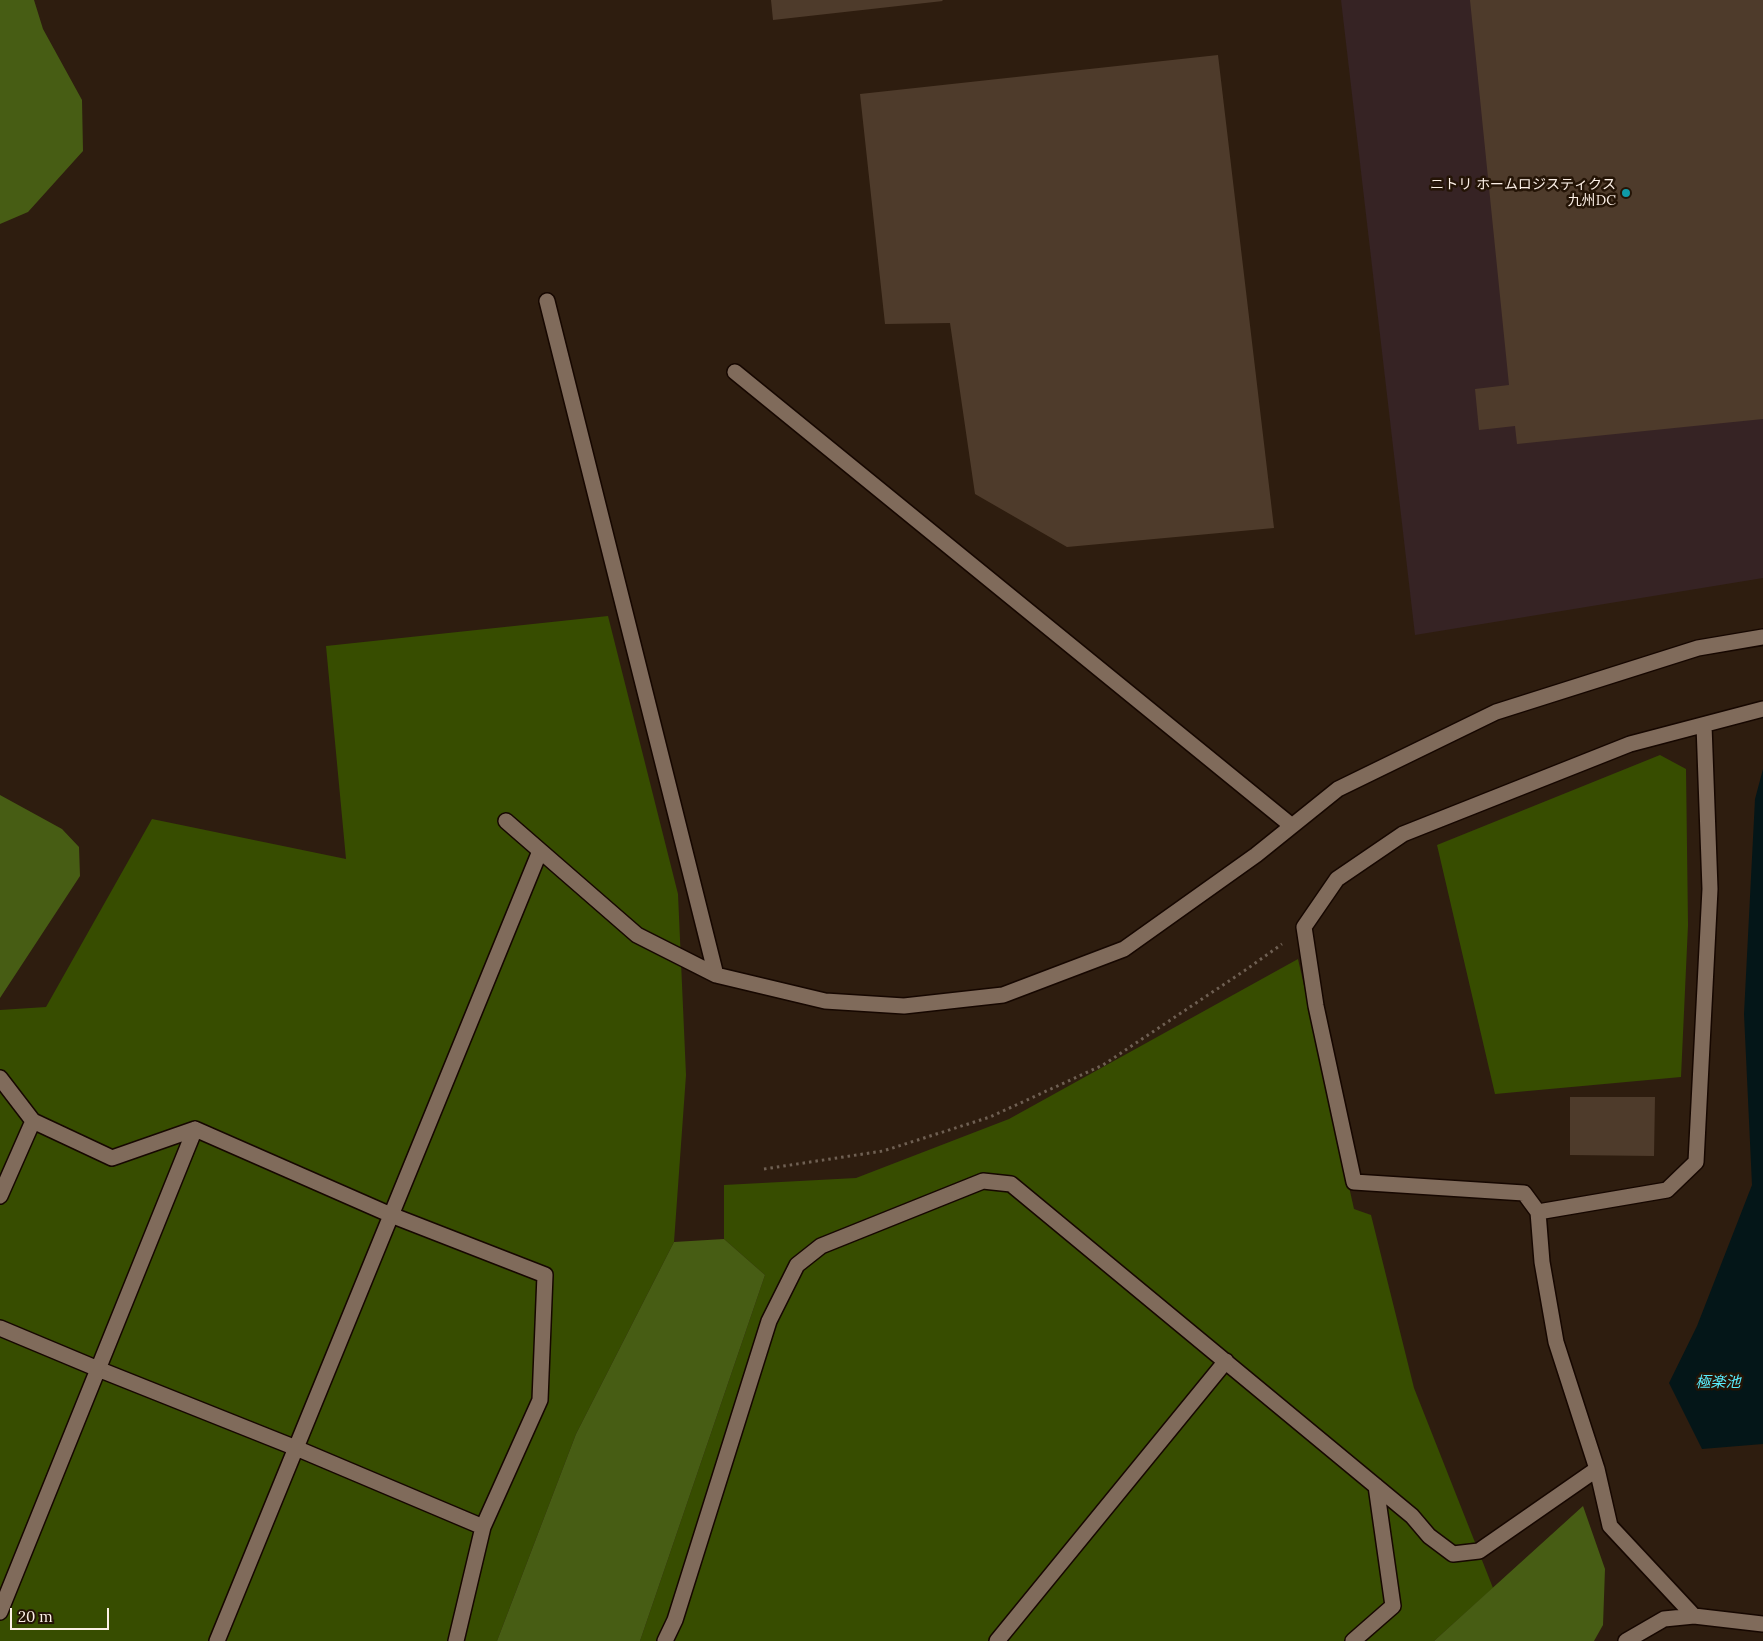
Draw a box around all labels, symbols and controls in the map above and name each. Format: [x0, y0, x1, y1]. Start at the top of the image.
place label: ニトリ ホームロジスティクス 九州DC [1430, 177, 1616, 210]
marker: ニトリ ホームロジスティクス 九州DC [1620, 187, 1632, 199]
water label: 極楽池 [1696, 1374, 1740, 1392]
scale bar [12, 1598, 111, 1630]
text: 20 m [18, 1607, 53, 1626]

